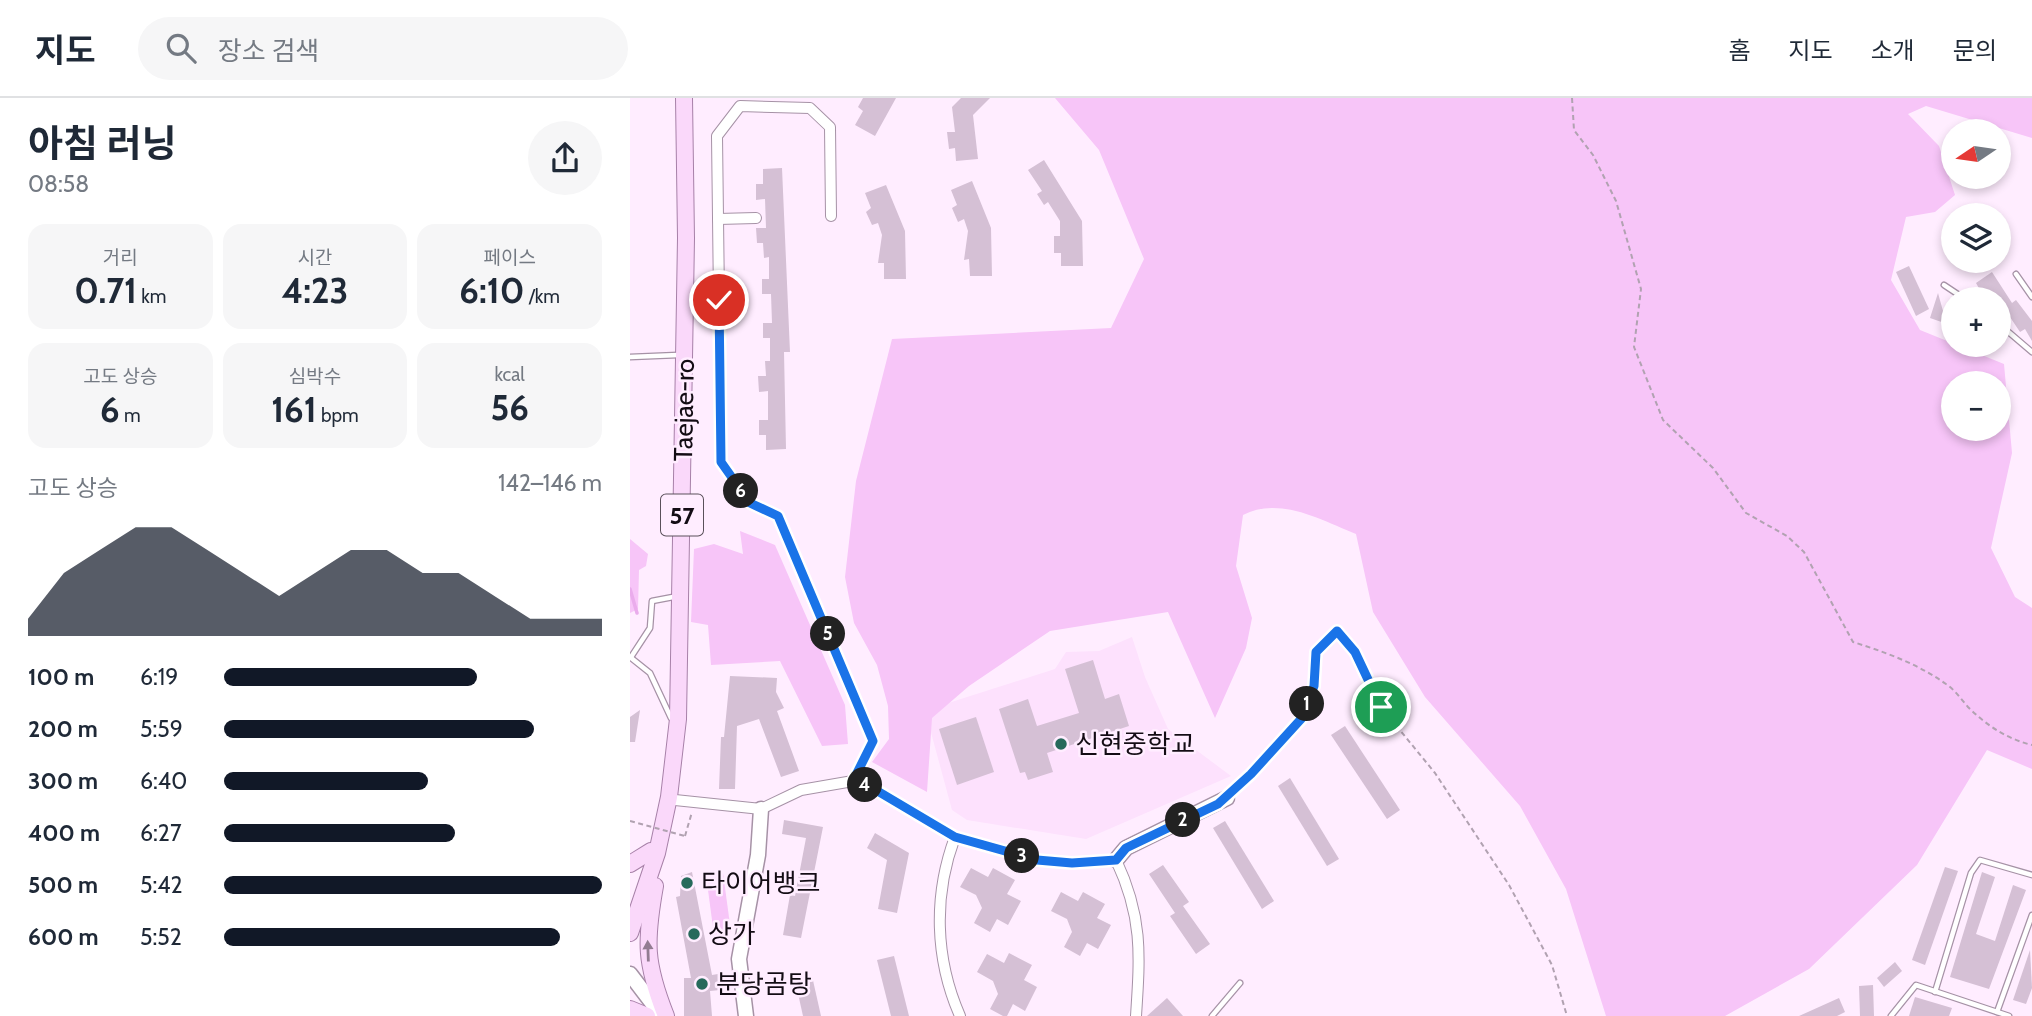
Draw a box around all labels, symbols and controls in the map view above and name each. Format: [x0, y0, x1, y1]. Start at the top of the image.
search box [138, 17, 628, 80]
icon: search [162, 29, 200, 67]
text: 지도 [35, 30, 96, 70]
text: 장소 검색 [218, 35, 319, 67]
text: 홈 [1728, 36, 1750, 65]
text: 지도 [1788, 36, 1833, 65]
text: 소개 [1871, 36, 1915, 65]
text: 문의 [1953, 36, 1997, 65]
north arrow [1941, 119, 2011, 189]
map controls [1941, 119, 2011, 441]
text: 아침 러닝 [28, 120, 176, 167]
button: share [528, 121, 602, 195]
text: 08:58 [28, 170, 89, 198]
button: layers [1941, 203, 2011, 273]
text: 거리 [103, 246, 138, 269]
text: 시간 [298, 246, 332, 269]
text: 페이스 [483, 246, 536, 269]
text: 0.71 [74, 269, 137, 312]
text: 4:23 [282, 269, 348, 312]
text: 6:10 [459, 269, 524, 312]
pin [689, 270, 749, 330]
icon: check [700, 281, 738, 319]
text: km [137, 285, 166, 308]
text: /km [524, 285, 560, 308]
button: + [1941, 287, 2011, 357]
street label: Taejae-ro [667, 358, 701, 462]
text: kcal [495, 363, 525, 386]
text: 고도 상승 [83, 365, 157, 388]
text: 심박수 [289, 365, 341, 388]
button: − [1941, 371, 2011, 441]
text: 56 [490, 386, 529, 429]
text: 6 [100, 388, 120, 431]
text: 161 [271, 388, 317, 431]
text: m [120, 404, 141, 427]
text: bpm [317, 404, 359, 427]
text: 142–146 m [498, 469, 602, 497]
text: 고도 상승 [28, 474, 118, 502]
pin: 6 [724, 474, 758, 508]
text: 6 [735, 479, 746, 502]
road number: 57 [661, 494, 703, 536]
pin: 5 [810, 616, 846, 652]
text: 5 [822, 622, 833, 645]
text: 100 m [28, 663, 94, 691]
text: 6:19 [140, 663, 178, 691]
pin [1351, 677, 1411, 737]
pin: 1 [1290, 686, 1324, 722]
icon: arrive [1362, 688, 1400, 726]
text: 1 [1303, 692, 1310, 715]
text: 200 m [28, 715, 98, 743]
text: 5:59 [140, 715, 183, 743]
place label: 신현중학교 [1075, 728, 1195, 760]
marker: 신현중학교 [1053, 736, 1069, 752]
text: 300 m [28, 767, 98, 795]
text: 6:40 [140, 767, 187, 795]
pin: 4 [848, 768, 882, 802]
text: 4 [859, 773, 870, 796]
pin: 2 [1166, 802, 1200, 838]
text: 2 [1177, 808, 1188, 831]
text: 400 m [28, 819, 100, 847]
text: 6:27 [140, 819, 181, 847]
pin: 3 [1004, 838, 1040, 874]
text: 3 [1016, 844, 1027, 867]
place label: 타이어뱅크 [701, 867, 821, 899]
text: 500 m [28, 871, 98, 899]
text: 5:42 [140, 871, 183, 899]
marker: 타이어뱅크 [679, 875, 695, 891]
place label: 상가 [708, 918, 756, 950]
text: 600 m [28, 923, 99, 951]
text: 5:52 [140, 923, 182, 951]
marker: 상가 [686, 926, 702, 942]
one-way arrow [642, 940, 653, 962]
place label: 분당곰탕 [716, 968, 812, 1000]
marker: 분당곰탕 [694, 976, 710, 992]

